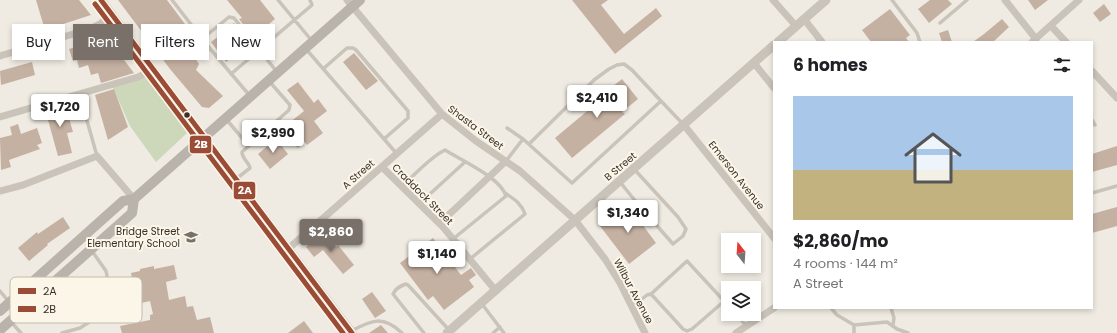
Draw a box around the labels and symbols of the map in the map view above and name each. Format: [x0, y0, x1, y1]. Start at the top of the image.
pin: $2,410 [564, 85, 630, 119]
pin: $1,720 [27, 94, 93, 128]
street label: Shasta Street [445, 101, 507, 154]
unlabelled marker [182, 110, 192, 120]
pin: $2,990 [240, 120, 306, 154]
line badge: 2B [189, 135, 212, 154]
text: 2B [194, 136, 208, 152]
street label: Emerson Avenue [705, 138, 768, 213]
street label: B Street [601, 148, 640, 184]
street label: A Street [339, 156, 378, 193]
street label: Craddock Street [389, 160, 457, 229]
line badge: 2A [233, 181, 256, 200]
text: 2A [238, 182, 252, 198]
pin: $1,340 [595, 200, 661, 234]
pin: $2,860 [298, 219, 364, 253]
place label: Bridge Street Elementary School [87, 224, 180, 251]
school or university icon: Bridge Street Elementary School [183, 229, 199, 245]
north arrow [721, 233, 761, 273]
pin: $1,140 [404, 241, 470, 275]
street label: Wilbur Avenue [610, 256, 657, 326]
legend [10, 277, 142, 323]
text: 2A [43, 283, 57, 299]
text: 2B [43, 301, 56, 317]

